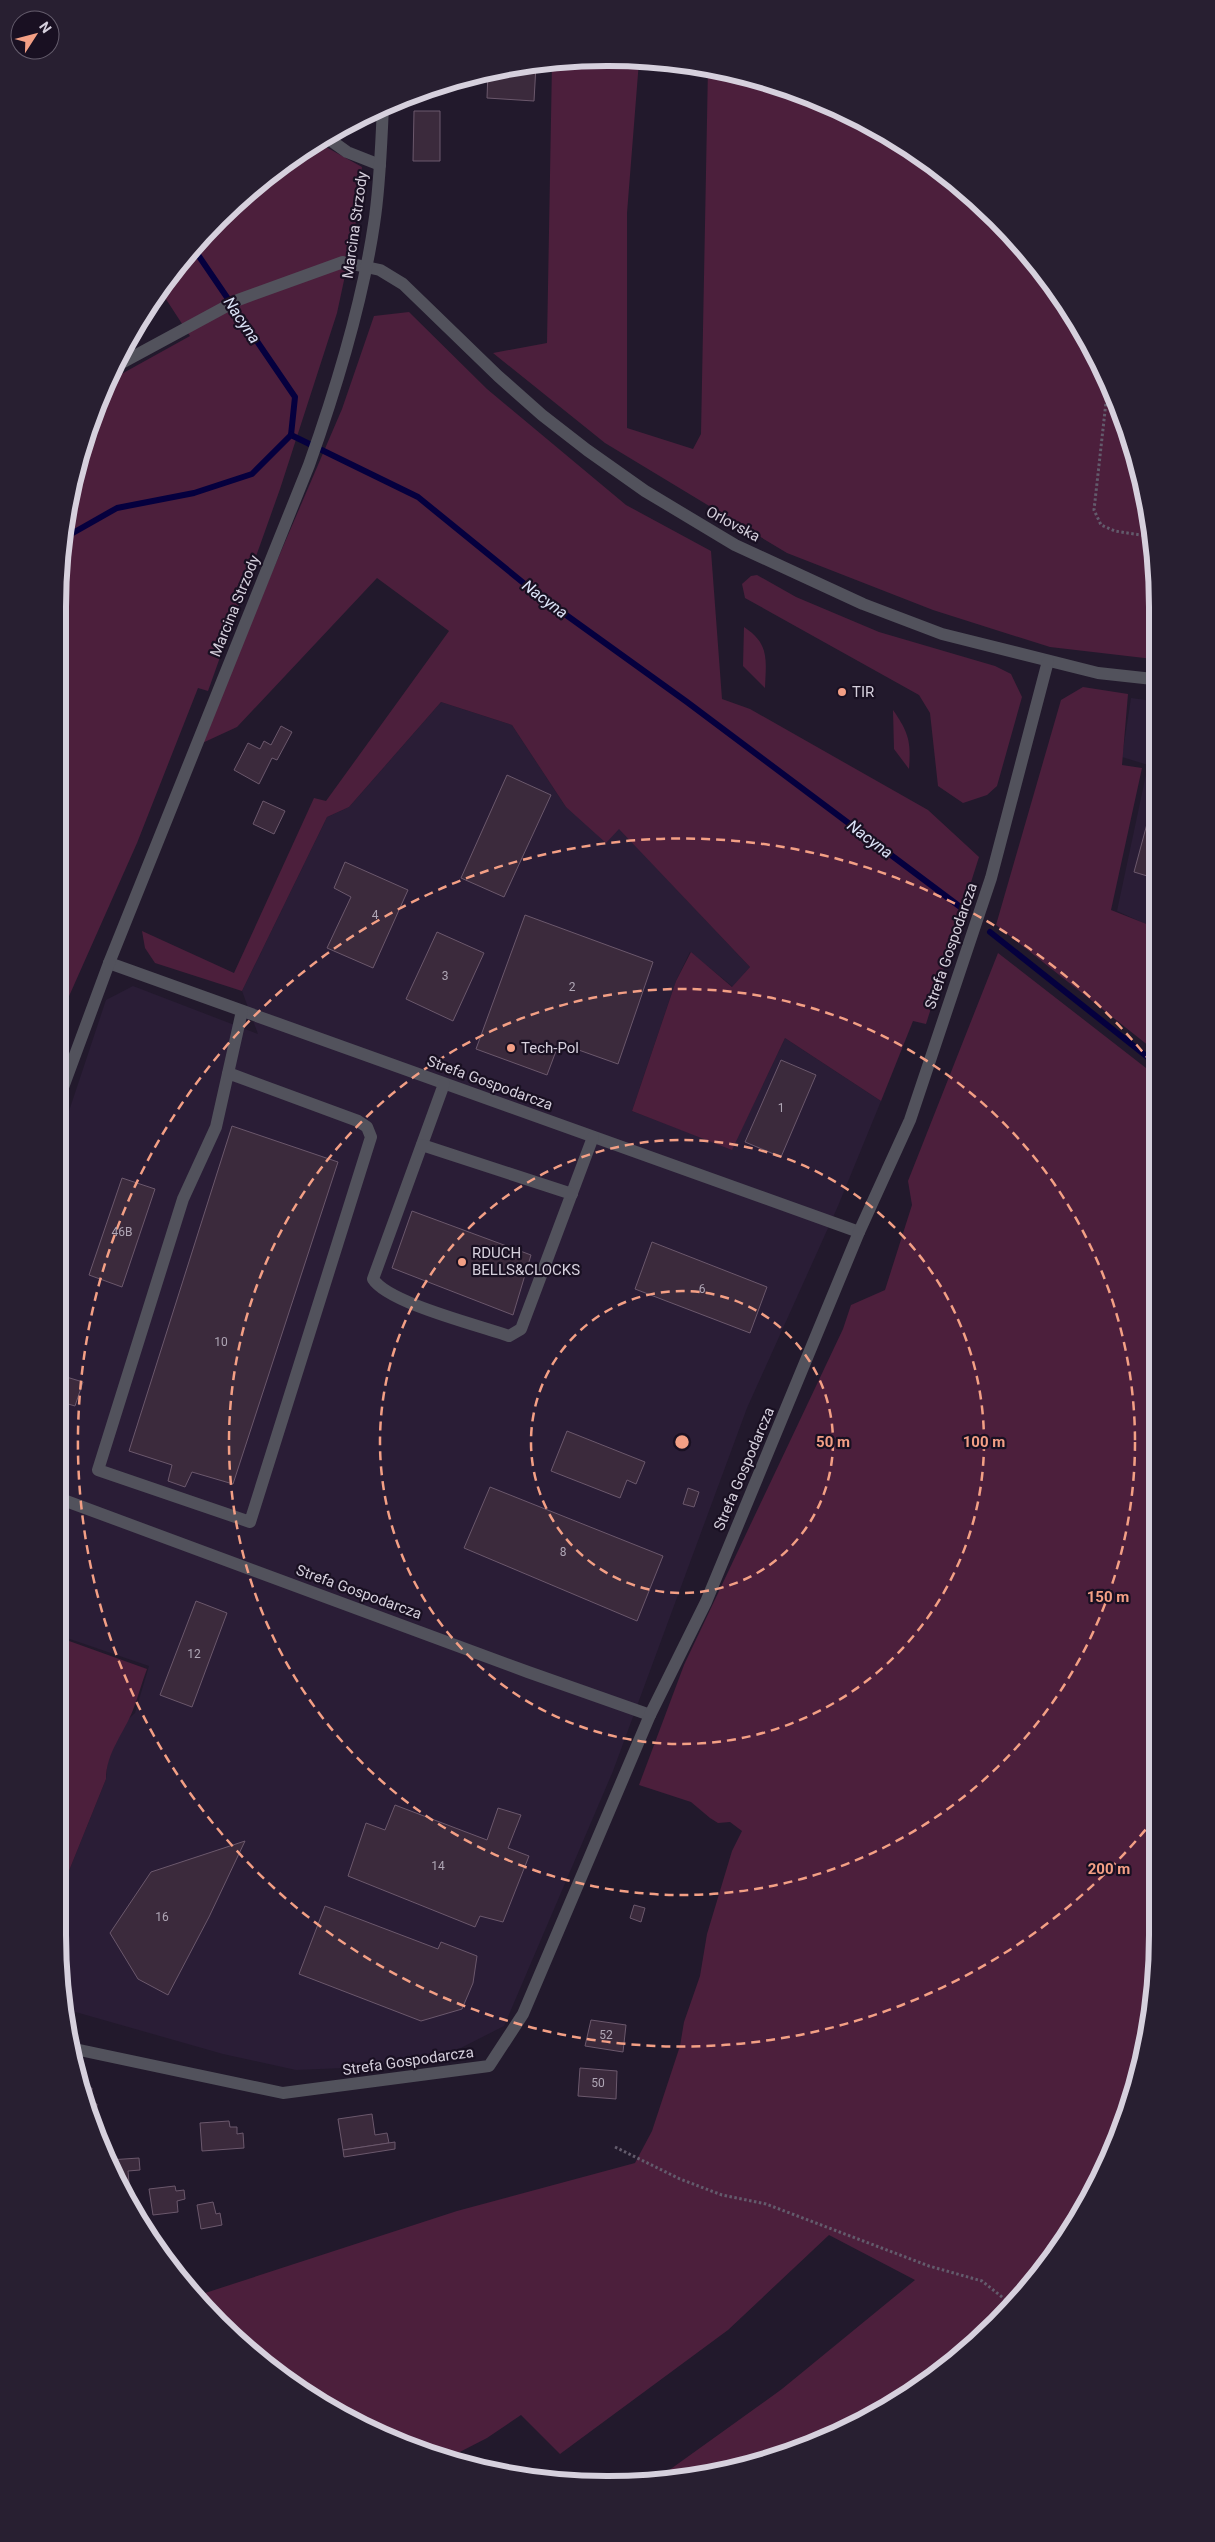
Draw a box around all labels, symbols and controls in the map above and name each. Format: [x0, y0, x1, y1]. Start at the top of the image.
north arrow [10, 10, 60, 60]
text: N [36, 19, 55, 36]
street label: Marcina Strzody [339, 170, 371, 280]
water label: Nacyna [220, 293, 264, 347]
street label: Orlovska [703, 502, 763, 546]
street label: Marcina Strzody [206, 552, 264, 660]
water label: Nacyna [519, 576, 571, 622]
place label: TIR [852, 683, 874, 701]
marker: TIR [836, 686, 848, 698]
water label: Nacyna [844, 816, 896, 862]
street label: Strefa Gospodarcza [921, 881, 981, 1011]
house number: 4 [372, 908, 379, 922]
house number: 3 [442, 969, 448, 983]
house number: 2 [569, 980, 576, 994]
place label: Tech-Pol [521, 1039, 579, 1057]
marker: Tech-Pol [505, 1042, 517, 1054]
street label: Strefa Gospodarcza [425, 1052, 555, 1114]
house number: 1 [778, 1101, 784, 1115]
house number: 46B [112, 1225, 132, 1239]
place label: RDUCH BELLS&CLOCKS [472, 1244, 580, 1279]
marker: RDUCH BELLS&CLOCKS [456, 1256, 468, 1268]
house number: 6 [699, 1282, 706, 1296]
house number: 10 [214, 1335, 228, 1349]
street label: Strefa Gospodarcza [710, 1405, 778, 1533]
centre of rings [673, 1433, 691, 1451]
text: 50 m [816, 1433, 850, 1451]
text: 100 m [963, 1433, 1005, 1451]
house number: 8 [560, 1545, 567, 1559]
street label: Strefa Gospodarcza [294, 1561, 424, 1623]
text: 150 m [1087, 1588, 1129, 1606]
house number: 12 [187, 1647, 201, 1661]
house number: 14 [431, 1859, 445, 1873]
text: 200 m [1088, 1860, 1130, 1878]
house number: 16 [155, 1910, 169, 1924]
house number: 52 [599, 2028, 613, 2042]
street label: Strefa Gospodarcza [341, 2043, 475, 2079]
house number: 50 [591, 2076, 605, 2090]

